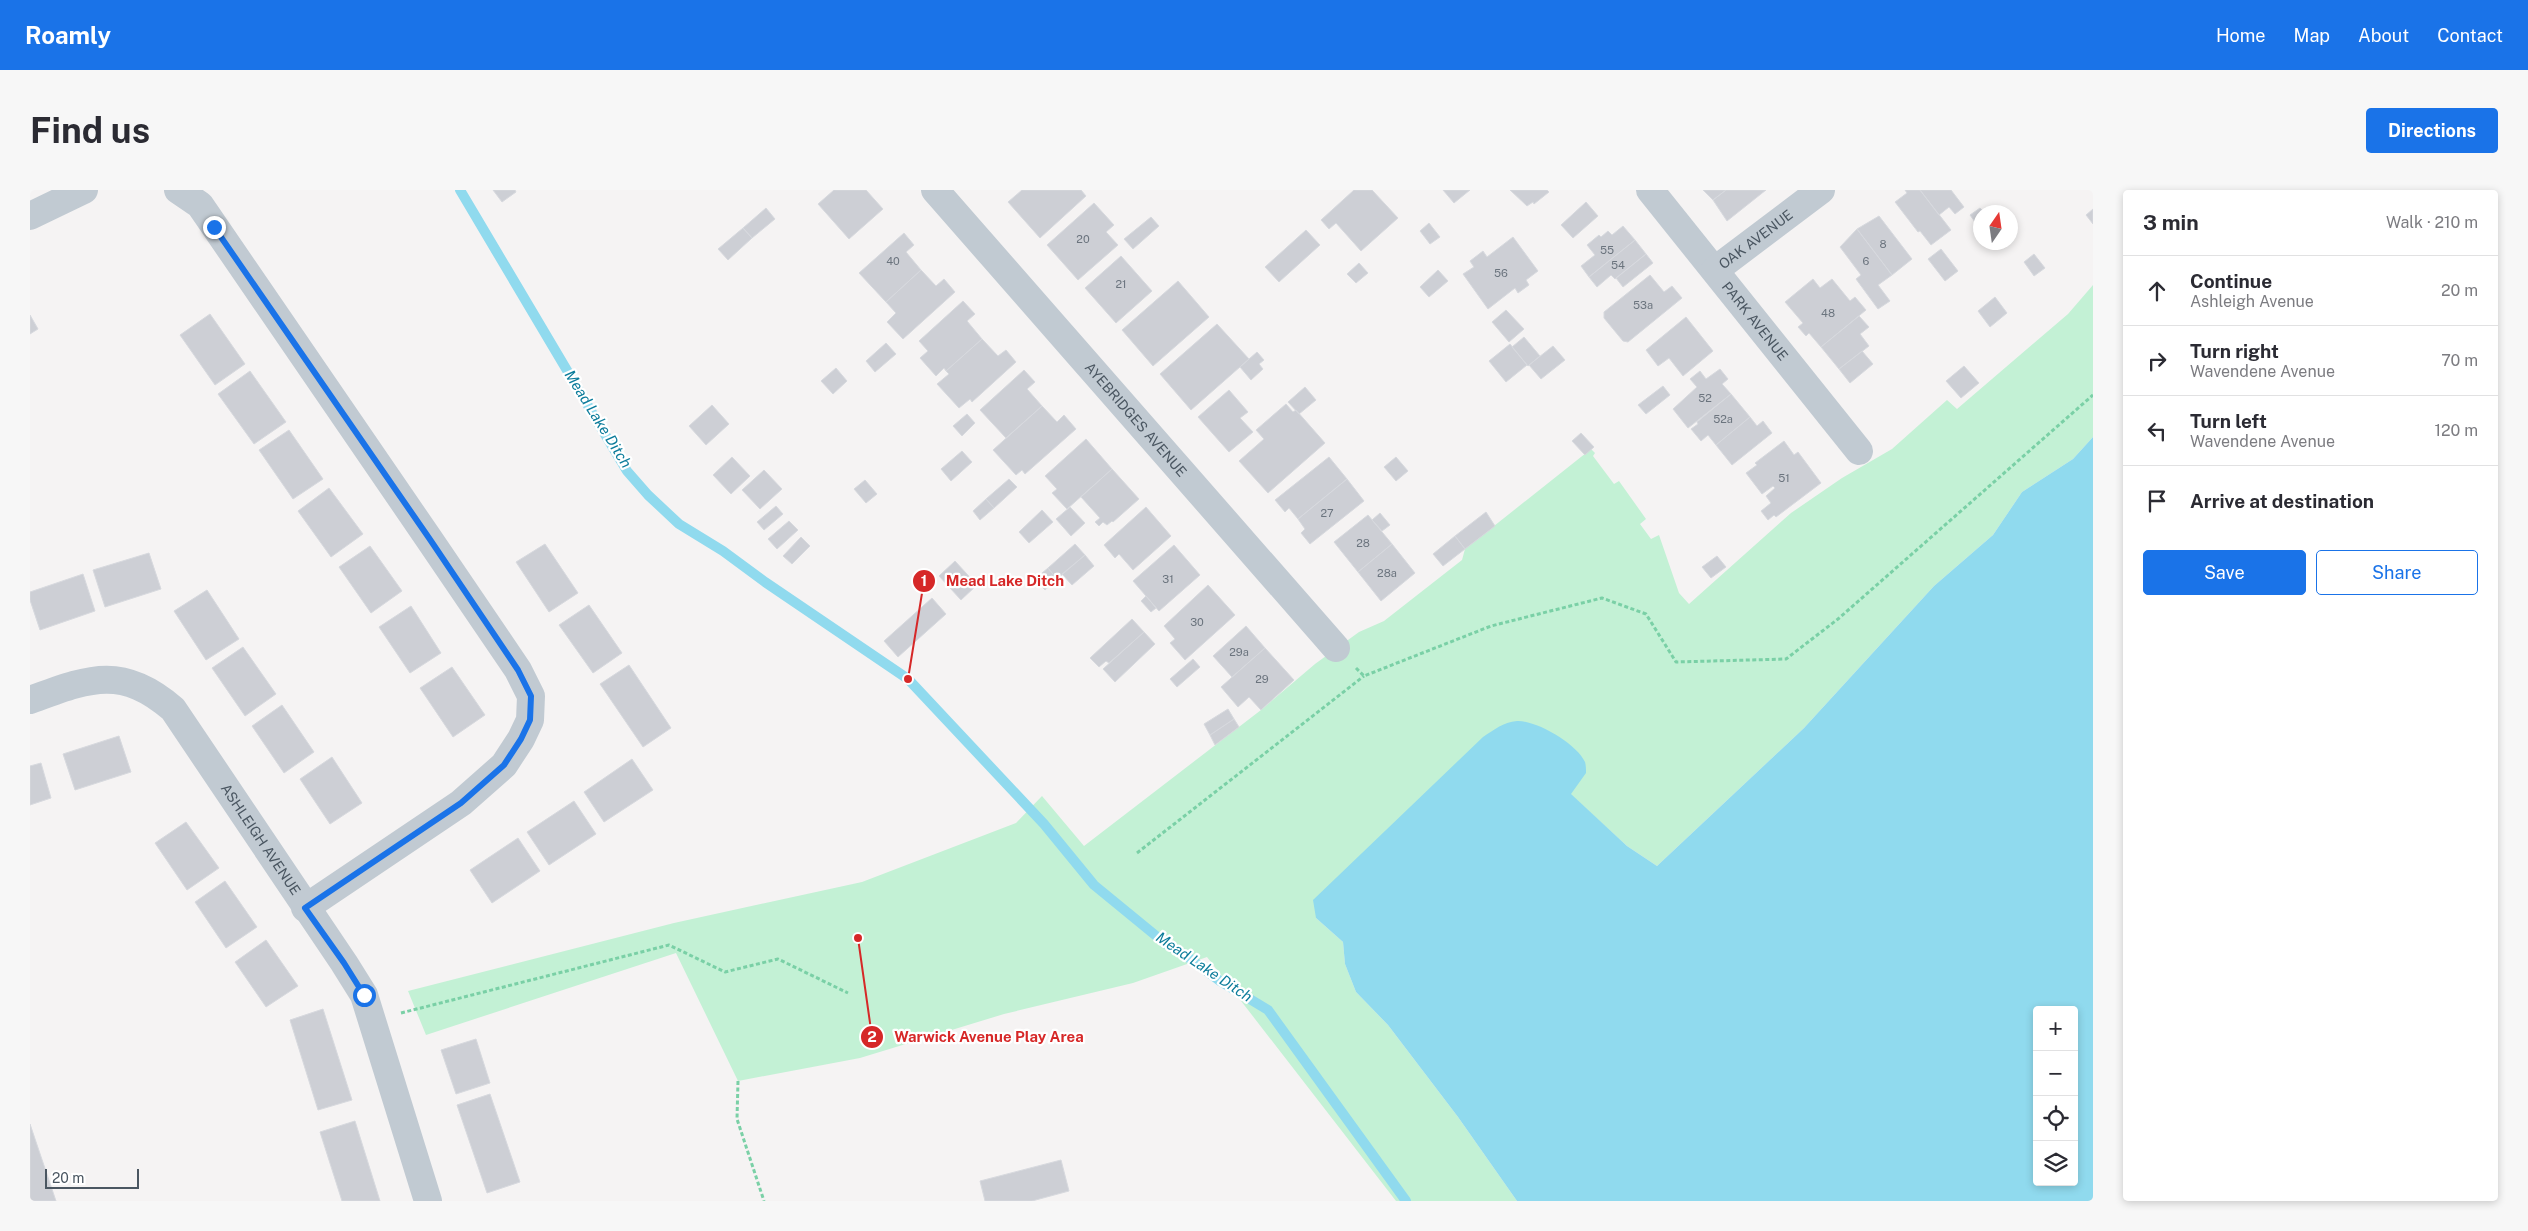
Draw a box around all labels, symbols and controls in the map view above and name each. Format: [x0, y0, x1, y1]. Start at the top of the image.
text: Roamly [25, 21, 111, 49]
text: Home [2216, 25, 2266, 46]
text: Map [2294, 25, 2330, 46]
text: About [2358, 25, 2409, 46]
text: Contact [2437, 25, 2503, 46]
button: Directions [2366, 108, 2498, 153]
text: Find us [30, 110, 150, 151]
north arrow [1973, 205, 2018, 250]
street label: OAK AVENUE [1716, 206, 1796, 272]
text: 3 min [2143, 210, 2199, 235]
text: Walk · 210 m [2386, 213, 2478, 232]
route end [203, 216, 226, 239]
house number: 20 [1076, 233, 1090, 245]
house number: 8 [1879, 238, 1887, 250]
house number: 55 [1600, 244, 1614, 256]
house number: 40 [886, 255, 900, 267]
house number: 6 [1863, 255, 1870, 267]
house number: 54 [1611, 259, 1625, 271]
house number: 56 [1494, 267, 1508, 279]
text: Continue [2190, 270, 2272, 292]
icon: ahead [2143, 277, 2171, 305]
house number: 21 [1115, 278, 1127, 290]
street label: PARK AVENUE [1719, 279, 1791, 364]
text: 20 m [2441, 281, 2478, 300]
text: Ashleigh Avenue [2190, 292, 2314, 311]
house number: 53a [1633, 299, 1653, 311]
house number: 48 [1821, 307, 1835, 319]
text: Turn right [2190, 340, 2279, 362]
icon: right [2143, 347, 2171, 375]
text: 70 m [2441, 351, 2478, 370]
street label: AYEBRIDGES AVENUE [1082, 359, 1190, 480]
text: Wavendene Avenue [2190, 362, 2335, 381]
water label: Mead Lake Ditch [562, 367, 635, 471]
house number: 52 [1698, 392, 1712, 404]
text: Turn left [2190, 410, 2267, 432]
house number: 52a [1713, 413, 1733, 425]
icon: left [2143, 417, 2171, 445]
text: 120 m [2434, 421, 2478, 440]
text: Wavendene Avenue [2190, 432, 2335, 451]
house number: 51 [1778, 472, 1790, 484]
icon: arrive [2143, 487, 2171, 515]
text: Arrive at destination [2190, 490, 2374, 512]
house number: 27 [1320, 507, 1334, 519]
house number: 28 [1356, 537, 1370, 549]
button: Save [2143, 550, 2306, 595]
button: Share [2316, 550, 2478, 595]
callout: Mead Lake Ditch [911, 566, 1074, 596]
house number: 28a [1377, 567, 1397, 579]
text: 1 [921, 572, 927, 589]
text: Mead Lake Ditch [946, 572, 1064, 589]
house number: 31 [1162, 573, 1174, 585]
house number: 30 [1190, 616, 1204, 628]
house number: 29a [1229, 646, 1249, 658]
house number: 29 [1255, 673, 1269, 685]
street label: ASHLEIGH AVENUE [218, 781, 304, 898]
water label: Mead Lake Ditch [1153, 928, 1255, 1005]
route start [353, 984, 376, 1007]
map controls [2033, 1006, 2078, 1186]
button: + [2033, 1006, 2078, 1051]
callout: Warwick Avenue Play Area [859, 1022, 1094, 1052]
text: 2 [867, 1028, 877, 1045]
text: Warwick Avenue Play Area [894, 1028, 1084, 1045]
button: − [2033, 1051, 2078, 1096]
button: locate [2033, 1096, 2078, 1141]
button: layers [2033, 1141, 2078, 1186]
scale bar [45, 1166, 139, 1189]
text: 20 m [52, 1170, 84, 1186]

